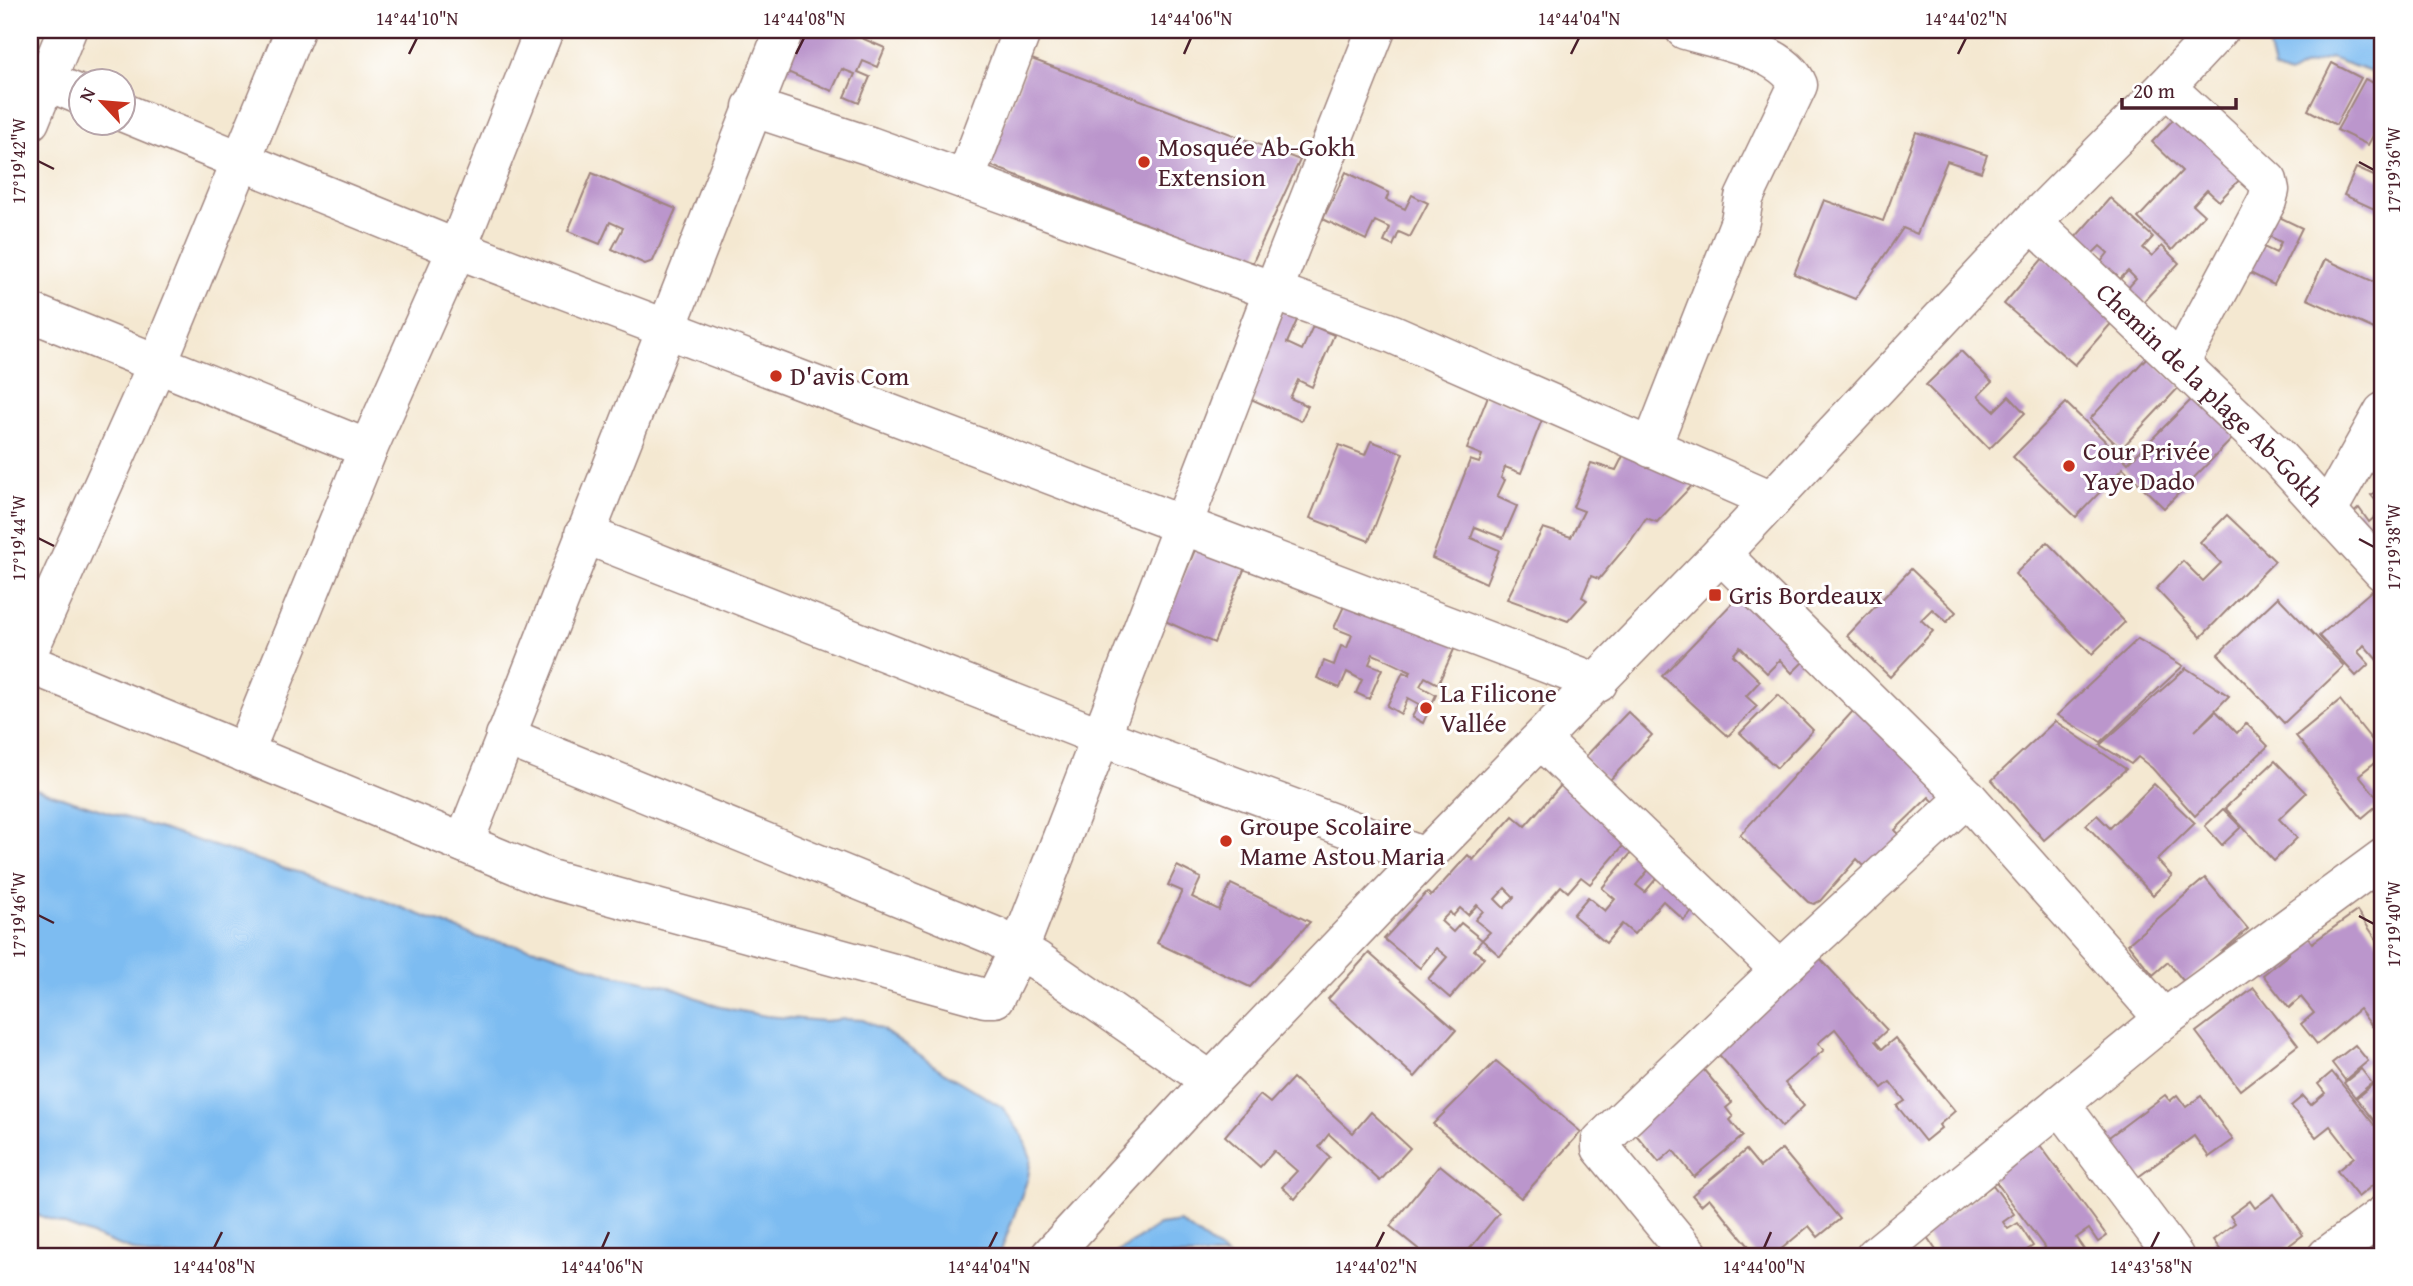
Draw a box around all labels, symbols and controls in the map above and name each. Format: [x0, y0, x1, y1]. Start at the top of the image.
text: 14°44'10"N [376, 5, 459, 32]
text: 14°44'08"N [763, 5, 846, 32]
text: 14°44'06"N [1150, 5, 1233, 32]
text: 14°44'04"N [1538, 5, 1621, 32]
text: 14°44'02"N [1925, 5, 2008, 32]
north arrow [66, 66, 136, 136]
scale bar [2122, 66, 2236, 110]
text: 20 m [2133, 75, 2175, 106]
text: N [71, 82, 102, 106]
text: 17°19'42"W [5, 117, 32, 204]
text: 17°19'36"W [2380, 126, 2407, 213]
place label: Mosquée Ab-Gokh Extension [1158, 127, 1356, 196]
marker: Mosquée Ab-Gokh Extension [1136, 154, 1152, 170]
street label: Chemin de la plage Ab-Gokh [2088, 273, 2334, 515]
place label: D'avis Com [790, 356, 909, 395]
marker: D'avis Com [768, 368, 784, 384]
place label: Cour Privée Yaye Dado [2083, 431, 2210, 500]
marker: Cour Privée Yaye Dado [2061, 458, 2077, 474]
text: 17°19'44"W [5, 494, 32, 581]
text: 17°19'38"W [2380, 503, 2407, 590]
place label: Gris Bordeaux [1729, 575, 1883, 614]
marker: Gris Bordeaux [1707, 587, 1723, 603]
place label: La Filicone Vallée [1440, 673, 1557, 742]
marker: La Filicone Vallée [1418, 700, 1434, 716]
place label: Groupe Scolaire Mame Astou Maria [1240, 806, 1446, 875]
marker: Groupe Scolaire Mame Astou Maria [1218, 833, 1234, 849]
text: 17°19'46"W [5, 871, 32, 958]
text: 17°19'40"W [2380, 880, 2407, 967]
text: 14°44'08"N [173, 1253, 256, 1280]
text: 14°44'06"N [561, 1253, 644, 1280]
text: 14°44'04"N [948, 1253, 1031, 1280]
text: 14°44'02"N [1335, 1253, 1418, 1280]
text: 14°44'00"N [1723, 1253, 1806, 1280]
text: 14°43'58"N [2110, 1253, 2193, 1280]

